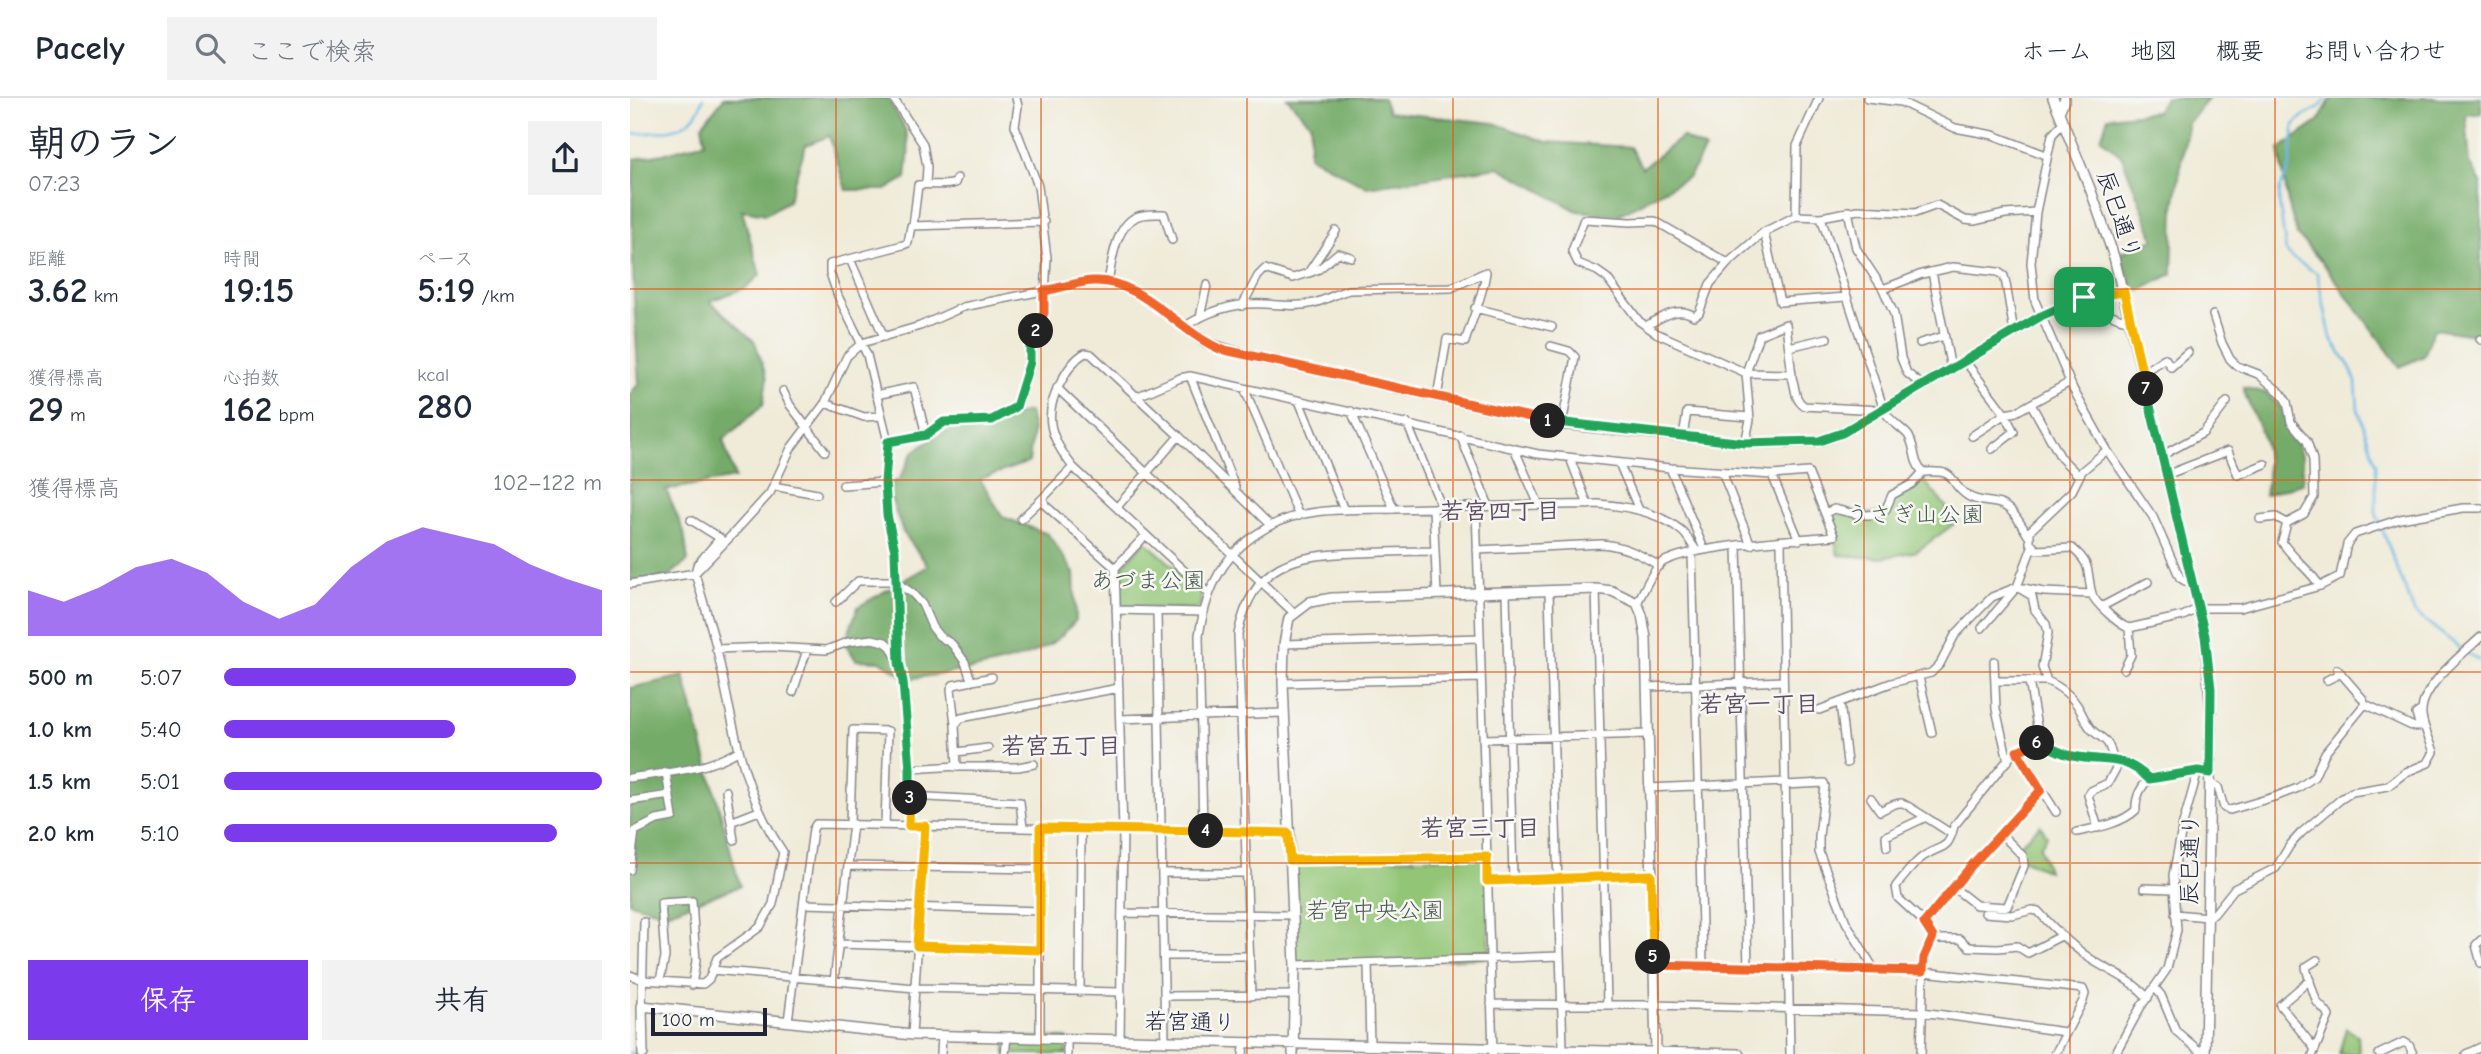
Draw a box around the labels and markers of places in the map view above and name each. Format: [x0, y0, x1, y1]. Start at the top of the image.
pin [2054, 267, 2114, 327]
pin: 2 [1018, 314, 1054, 348]
pin: 7 [2128, 372, 2164, 406]
pin: 1 [1530, 404, 1566, 438]
pin: 6 [2020, 726, 2054, 760]
pin: 3 [892, 780, 928, 816]
pin: 4 [1188, 814, 1224, 848]
pin: 5 [1636, 940, 1670, 974]

